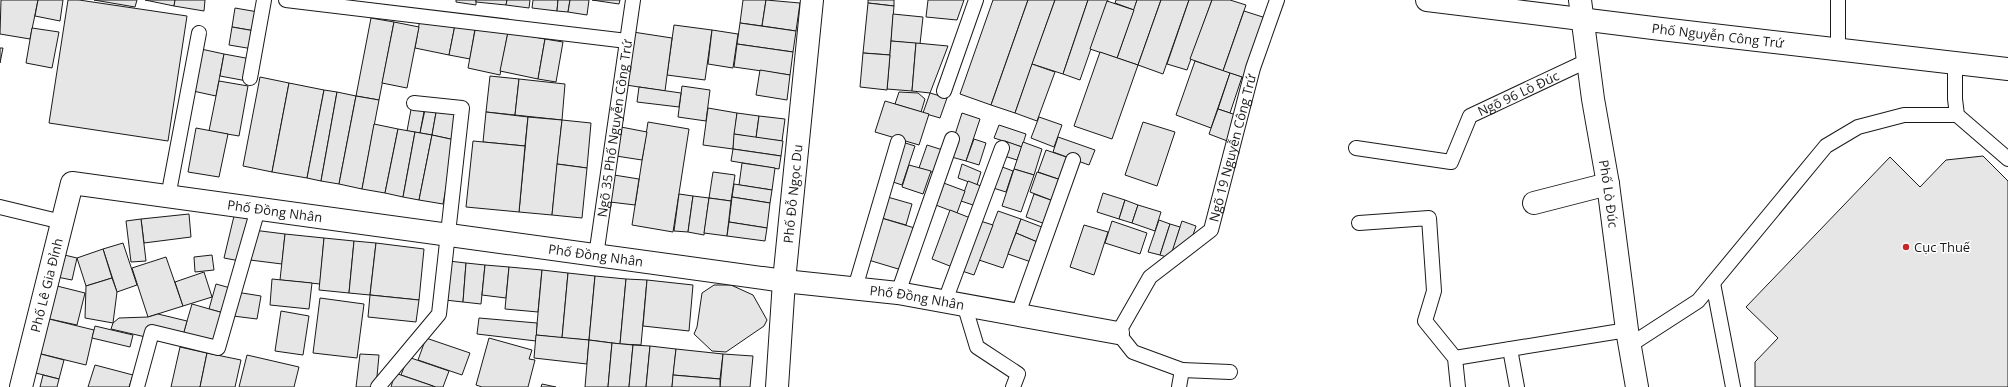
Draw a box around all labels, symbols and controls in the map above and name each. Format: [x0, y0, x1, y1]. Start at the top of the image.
street label: Phố Nguyễn Công Trứ [1651, 19, 1786, 52]
street label: Ngõ 35 Phố Nguyễn Công Trứ [593, 37, 636, 218]
street label: Ngõ 96 Lò Đúc [1474, 66, 1562, 120]
street label: Ngõ 19 Nguyễn Công Trứ [1205, 71, 1260, 224]
street label: Phố Đỗ Ngọc Du [779, 143, 807, 244]
street label: Phố Lò Đúc [1595, 158, 1623, 229]
street label: Phố Đồng Nhân [226, 195, 323, 226]
street label: Phố Lê Gia Đỉnh [26, 236, 67, 334]
place label: Cục Thuế [1914, 238, 1971, 256]
street label: Phố Đồng Nhân [547, 240, 644, 271]
marker: Cục Thuế [1901, 242, 1911, 252]
street label: Phố Đồng Nhân [869, 281, 966, 314]

